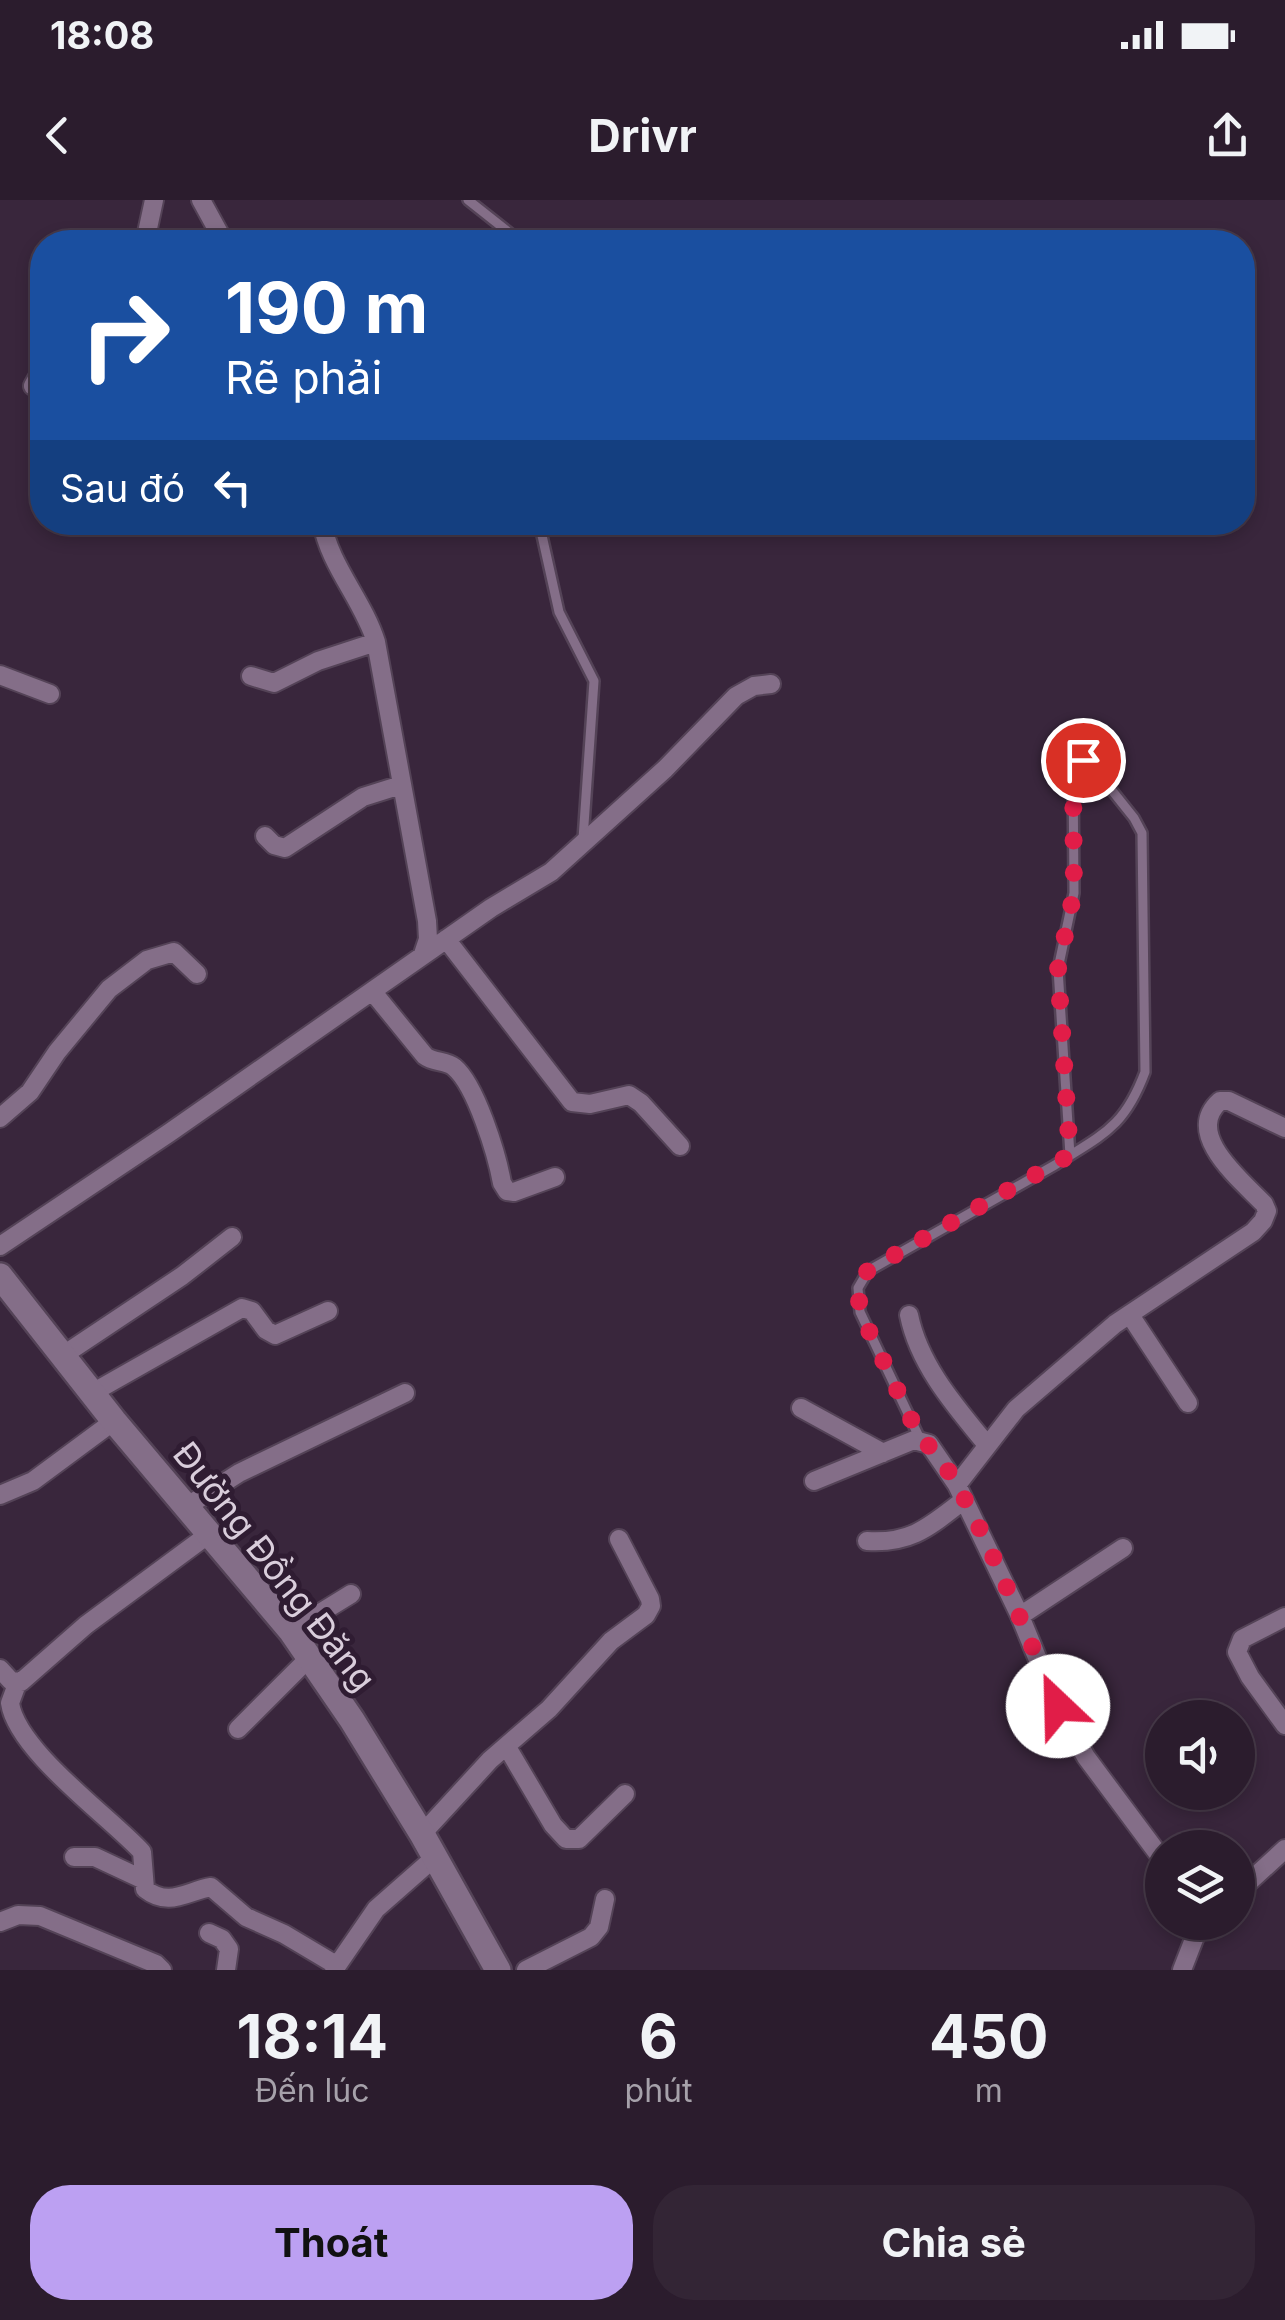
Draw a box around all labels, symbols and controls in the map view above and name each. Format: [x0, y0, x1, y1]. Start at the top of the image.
text: 18:08 [50, 12, 154, 58]
icon: back [30, 108, 85, 163]
text: Drivr [588, 108, 697, 163]
icon: share [1200, 108, 1255, 163]
text: 190 m [225, 265, 428, 350]
icon: right [60, 270, 190, 400]
text: Rẽ phải [225, 350, 383, 405]
icon: left [205, 460, 260, 515]
text: Sau đó [60, 465, 185, 511]
pin [1041, 718, 1126, 803]
icon: arrive [1056, 733, 1111, 788]
street label: Đường Đồng Đăng [165, 1433, 385, 1699]
position arrow [1006, 1654, 1110, 1758]
map controls [1145, 1700, 1255, 1940]
button: sound [1145, 1700, 1255, 1810]
button: layers [1145, 1830, 1255, 1940]
text: 18:14 [237, 2000, 388, 2072]
text: 6 [639, 2000, 678, 2072]
text: 450 [929, 2000, 1048, 2072]
text: Đến lúc [255, 2071, 370, 2110]
text: phút [625, 2071, 692, 2110]
text: m [975, 2071, 1003, 2110]
button: Thoát [30, 2185, 633, 2300]
button: Chia sẻ [653, 2185, 1255, 2300]

